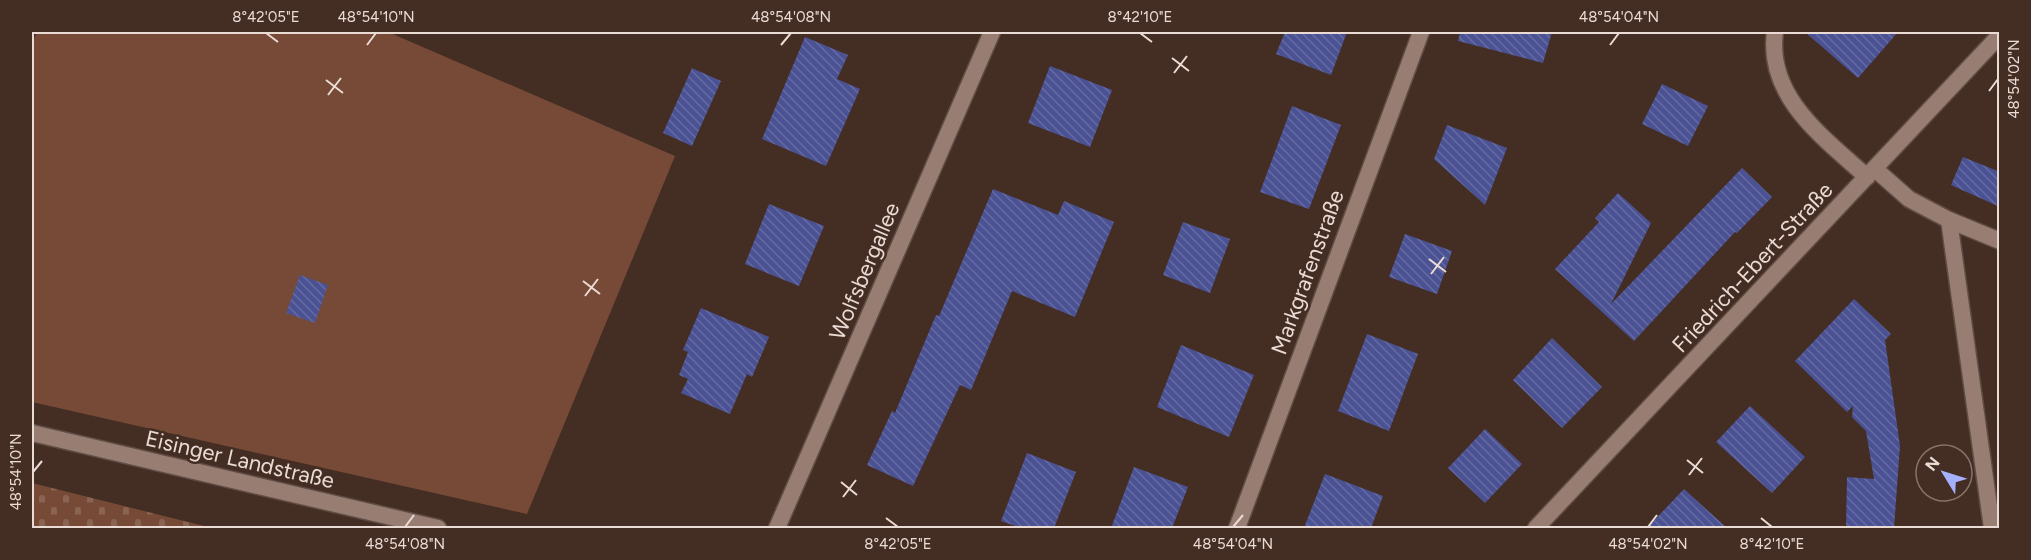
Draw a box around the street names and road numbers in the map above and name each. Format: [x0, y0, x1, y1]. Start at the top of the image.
street label: Friedrich-Ebert-Straße [1667, 177, 1838, 358]
street label: Markgrafenstraße [1265, 186, 1350, 358]
street label: Wolfsbergallee [823, 199, 905, 344]
street label: Eisinger Landstraße [143, 425, 337, 494]

